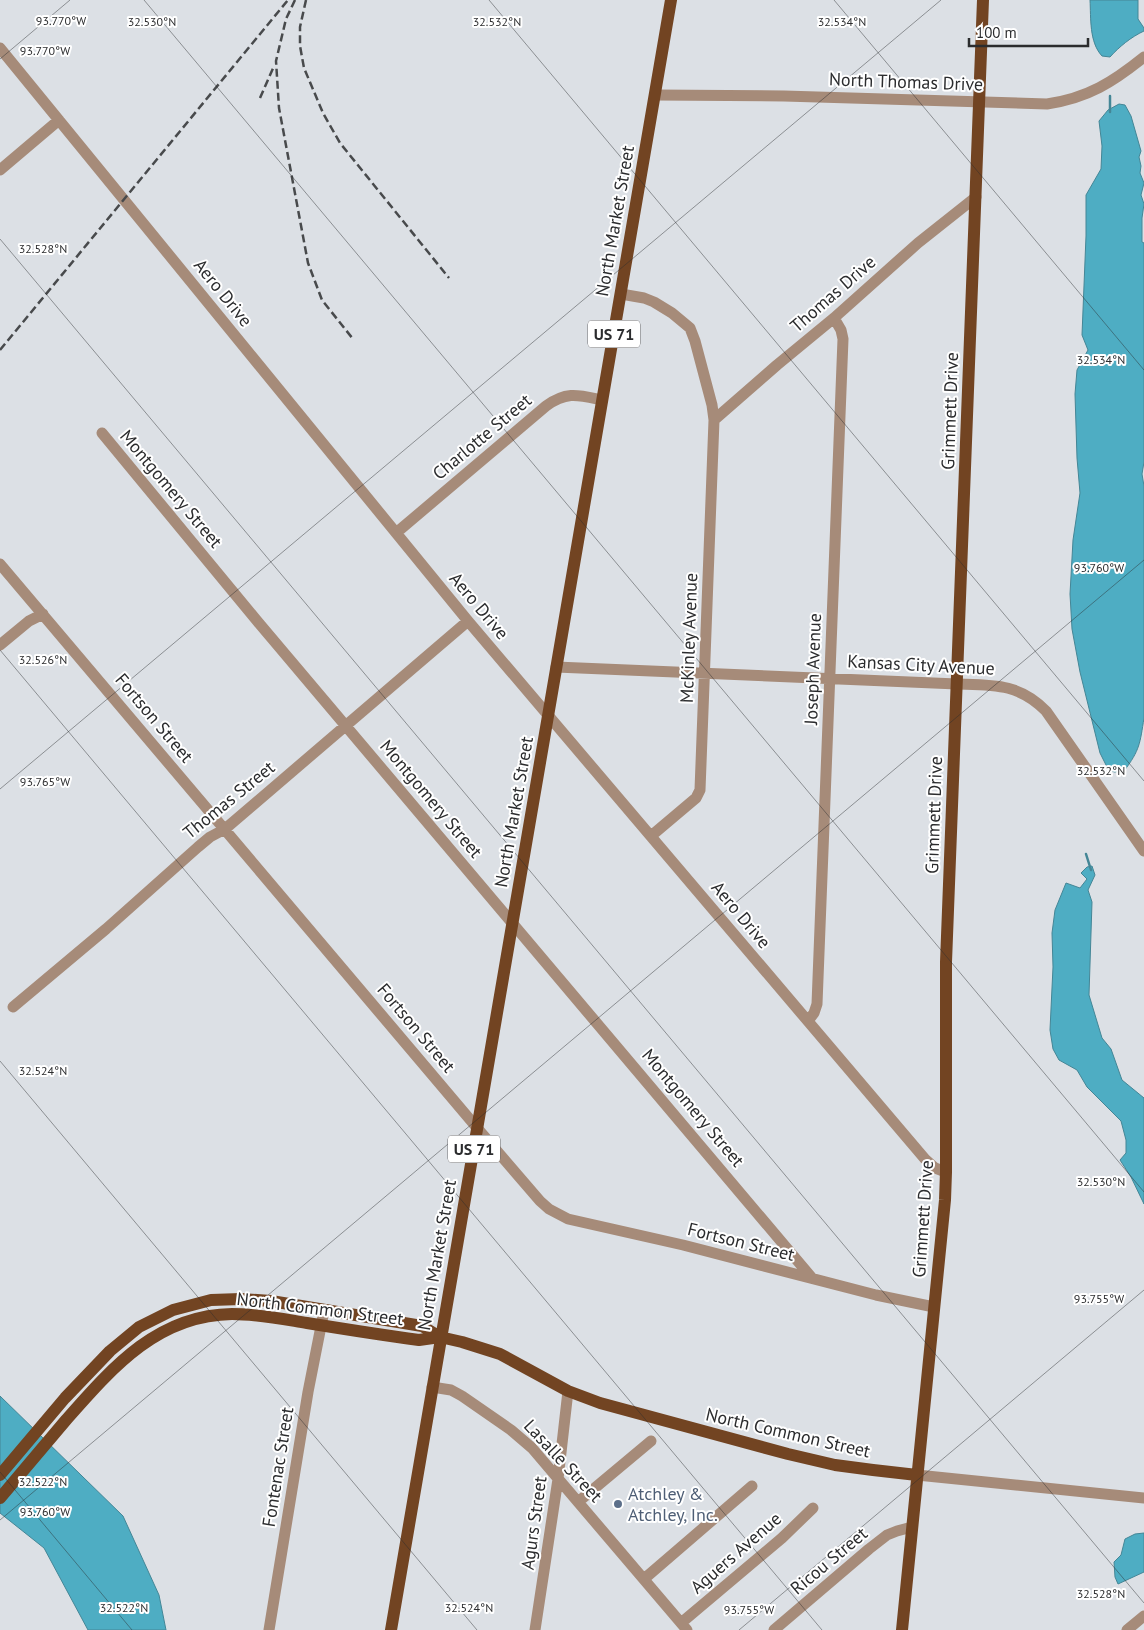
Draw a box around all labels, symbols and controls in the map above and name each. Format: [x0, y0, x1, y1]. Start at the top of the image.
text: 93.770°W [36, 13, 86, 28]
text: 32.530°N [128, 14, 176, 29]
text: 32.532°N [473, 14, 521, 29]
text: 32.534°N [818, 14, 866, 29]
scale bar [969, 15, 1088, 47]
text: 100 m [976, 23, 1017, 42]
text: 93.770°W [20, 43, 70, 58]
street label: North Thomas Drive [828, 67, 984, 96]
street label: North Market Street [590, 144, 639, 298]
text: 32.528°N [19, 241, 67, 256]
street label: Thomas Drive [785, 250, 880, 337]
street label: Aero Drive [189, 254, 258, 331]
road number: US 71 [588, 320, 640, 348]
street label: Grimmett Drive [936, 352, 963, 470]
text: 32.534°N [1077, 352, 1125, 367]
street label: Charlotte Street [428, 389, 536, 485]
street label: Montgomery Street [115, 425, 228, 553]
text: 93.760°W [1074, 560, 1124, 575]
street label: Aero Drive [445, 568, 514, 644]
street label: McKinley Avenue [675, 573, 702, 703]
street label: Joseph Avenue [799, 613, 826, 726]
street label: Kansas City Avenue [847, 649, 995, 680]
text: 32.526°N [19, 652, 67, 667]
street label: Fortson Street [110, 668, 198, 767]
street label: Montgomery Street [375, 735, 488, 863]
street label: North Market Street [489, 735, 538, 889]
street label: Thomas Street [178, 756, 279, 844]
street label: Grimmett Drive [920, 756, 947, 874]
text: 32.532°N [1077, 763, 1125, 778]
text: 93.765°W [20, 774, 70, 789]
street label: Aero Drive [707, 877, 776, 953]
street label: Fortson Street [372, 978, 460, 1077]
street label: Montgomery Street [637, 1044, 750, 1172]
text: 32.524°N [19, 1063, 67, 1078]
road number: US 71 [448, 1136, 500, 1162]
street label: Grimmett Drive [907, 1159, 938, 1278]
text: 32.530°N [1077, 1174, 1125, 1189]
street label: North Market Street [412, 1178, 461, 1332]
street label: Fortson Street [685, 1217, 797, 1266]
street label: North Common Street [235, 1287, 405, 1330]
text: 93.755°W [1074, 1291, 1124, 1306]
street label: North Common Street [704, 1402, 873, 1463]
street label: Fontenac Street [257, 1405, 298, 1529]
street label: Lasalle Street [519, 1414, 608, 1507]
text: 32.522°N [19, 1474, 67, 1489]
street label: Agurs Street [516, 1475, 551, 1571]
place label: Atchley & Atchley, Inc. [628, 1482, 718, 1526]
marker: Atchley & Atchley, Inc. [612, 1498, 624, 1510]
text: 93.760°W [20, 1504, 70, 1519]
street label: Aguers Avenue [686, 1507, 786, 1598]
street label: Ricou Street [786, 1522, 872, 1599]
text: 32.528°N [1077, 1586, 1125, 1601]
text: 32.522°N [100, 1600, 148, 1615]
text: 32.524°N [445, 1600, 493, 1615]
text: 93.755°W [724, 1602, 774, 1617]

